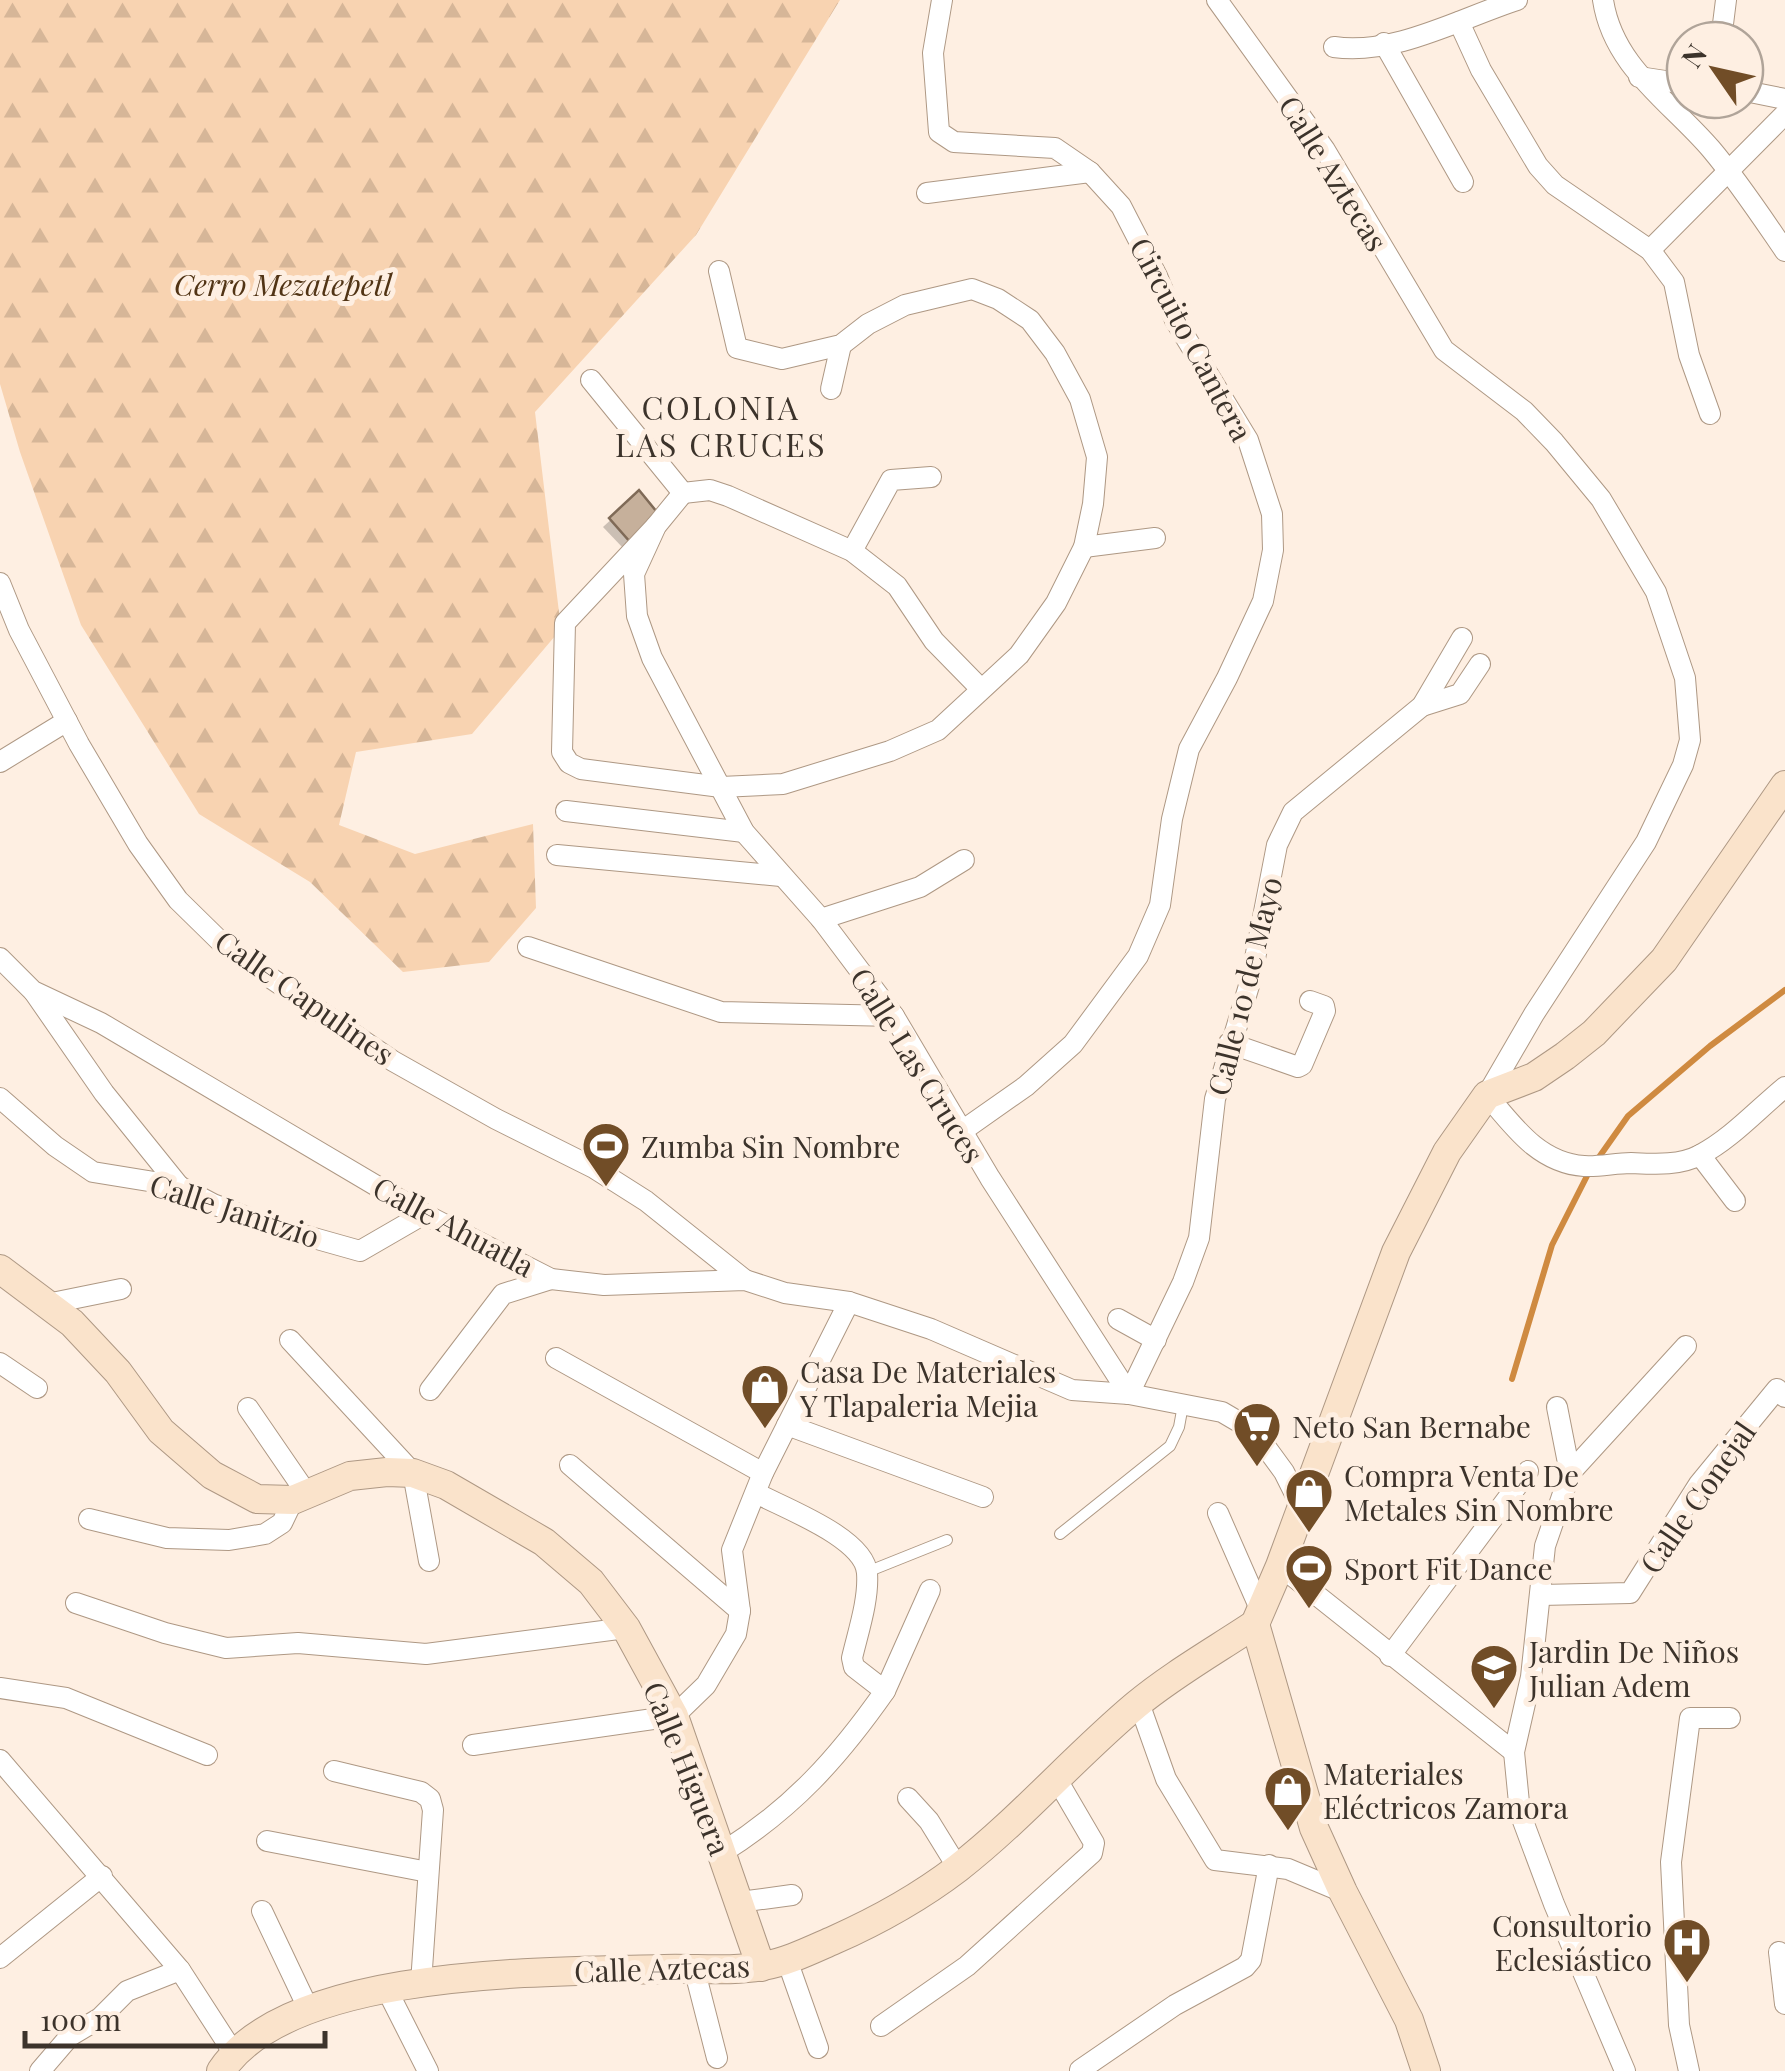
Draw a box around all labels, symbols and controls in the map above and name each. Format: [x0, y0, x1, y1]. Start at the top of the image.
north arrow [1665, 20, 1765, 120]
text: N [1672, 36, 1714, 74]
street label: Calle Aztecas [1270, 88, 1398, 258]
street label: Circuito Cantera [1122, 230, 1263, 448]
park label: Cerro Mezatepetl [174, 264, 394, 304]
district label: COLONIA LAS CRUCES [615, 385, 827, 465]
street label: Calle 10 de Mayo [1198, 873, 1290, 1099]
street label: Calle Capulines [208, 921, 402, 1073]
street label: Calle Las Cruces [842, 960, 994, 1170]
sports icon: Zumba Sin Nombre [580, 1120, 632, 1188]
place label: Zumba Sin Nombre [641, 1126, 901, 1166]
street label: Calle Janitzio [145, 1164, 325, 1256]
street label: Calle Ahuatla [366, 1167, 542, 1285]
place label: Casa De Materiales Y Tlapaleria Mejia [799, 1351, 1056, 1425]
shop icon: Casa De Materiales Y Tlapaleria Mejia [739, 1362, 791, 1430]
supermarket icon: Neto San Bernabe [1231, 1400, 1283, 1468]
place label: Neto San Bernabe [1292, 1406, 1531, 1446]
street label: Calle Conejal [1630, 1413, 1764, 1581]
place label: Compra Venta De Metales Sin Nombre [1344, 1455, 1614, 1529]
shop icon: Compra Venta De Metales Sin Nombre [1283, 1466, 1335, 1534]
sports icon: Sport Fit Dance [1283, 1542, 1335, 1610]
place label: Sport Fit Dance [1344, 1548, 1553, 1588]
place label: Jardin De Niños Julian Adem [1528, 1631, 1739, 1705]
school or university icon: Jardin De Niños Julian Adem [1468, 1642, 1520, 1710]
street label: Calle Higuera [635, 1676, 741, 1861]
place label: Materiales Eléctricos Zamora [1323, 1753, 1568, 1827]
shop icon: Materiales Eléctricos Zamora [1262, 1764, 1314, 1832]
place label: Consultorio Eclesiástico [1492, 1905, 1652, 1979]
hospital icon: Consultorio Eclesiástico [1661, 1916, 1713, 1984]
street label: Calle Aztecas [573, 1945, 751, 1991]
scale bar [25, 1986, 325, 2048]
text: 100 m [40, 1999, 122, 2039]

